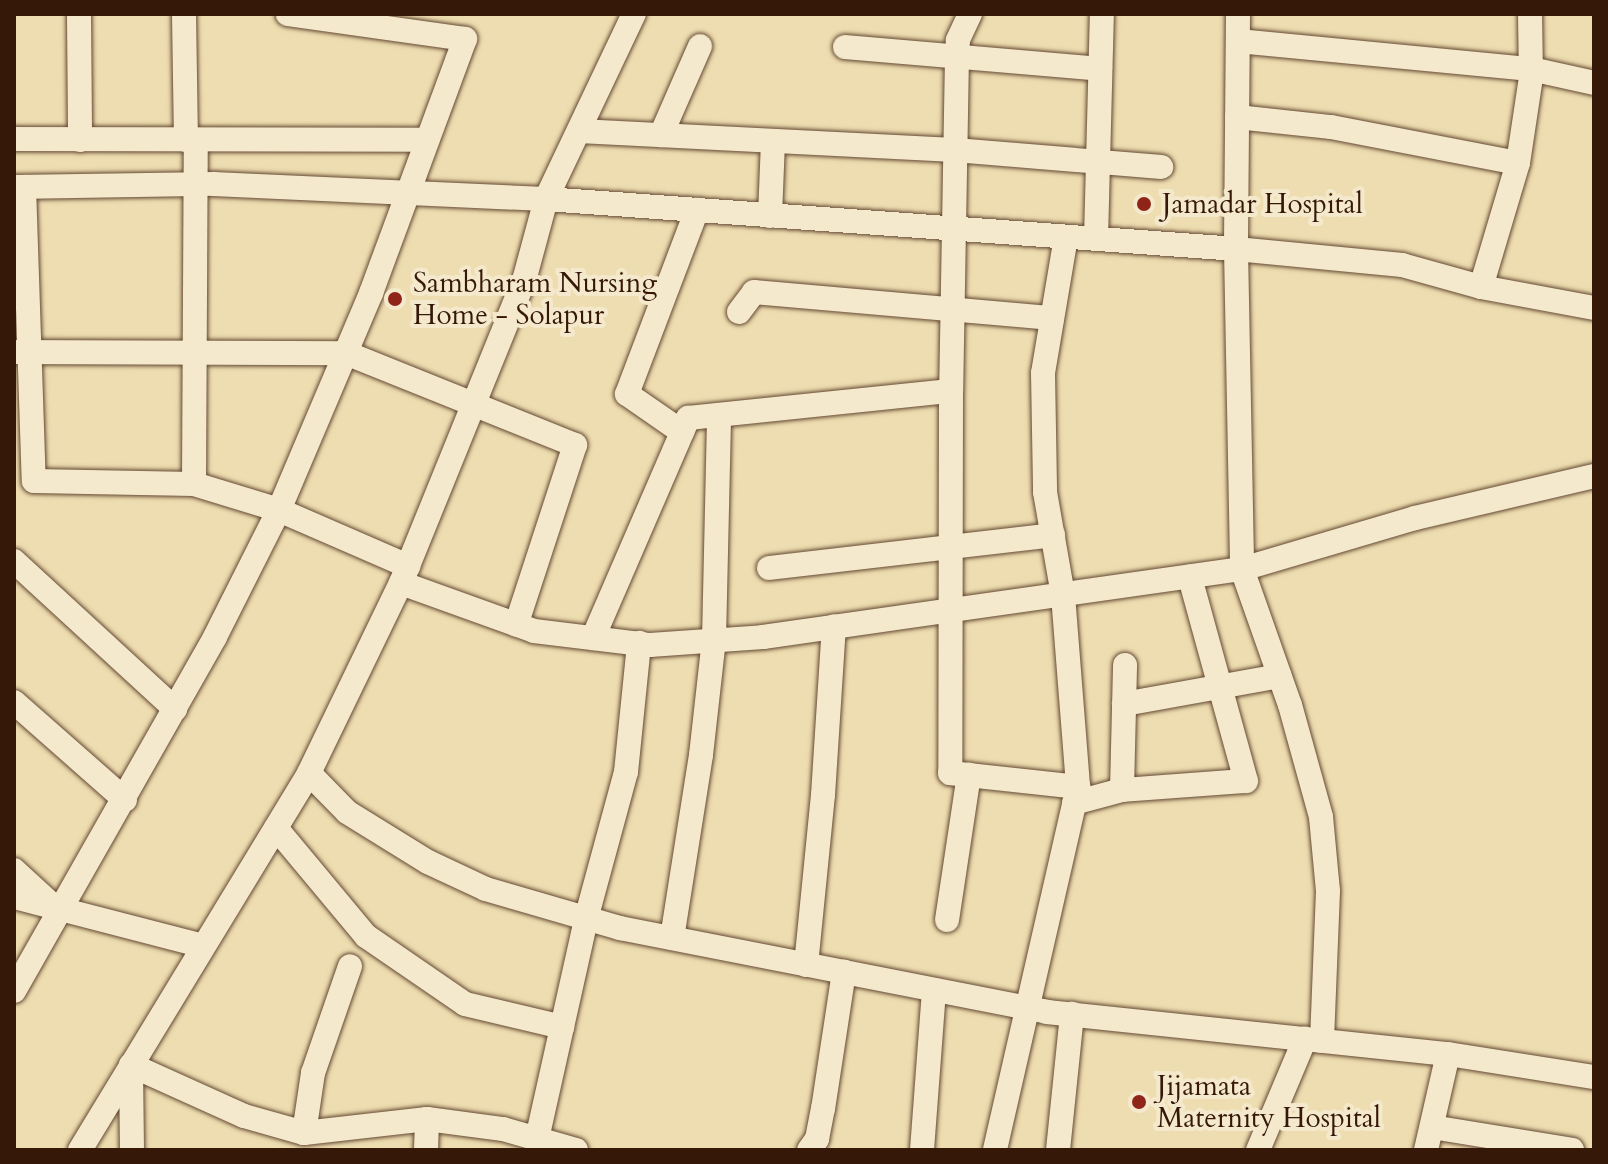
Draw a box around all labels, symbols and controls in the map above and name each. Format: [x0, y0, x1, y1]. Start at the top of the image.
place label: Jamadar Hospital [1162, 187, 1363, 221]
marker: Jamadar Hospital [1133, 193, 1155, 215]
place label: Sambharam Nursing Home - Solapur [413, 266, 657, 332]
marker: Sambharam Nursing Home - Solapur [384, 288, 406, 310]
place label: Jijamata Maternity Hospital [1157, 1069, 1381, 1135]
marker: Jijamata Maternity Hospital [1128, 1091, 1150, 1113]

